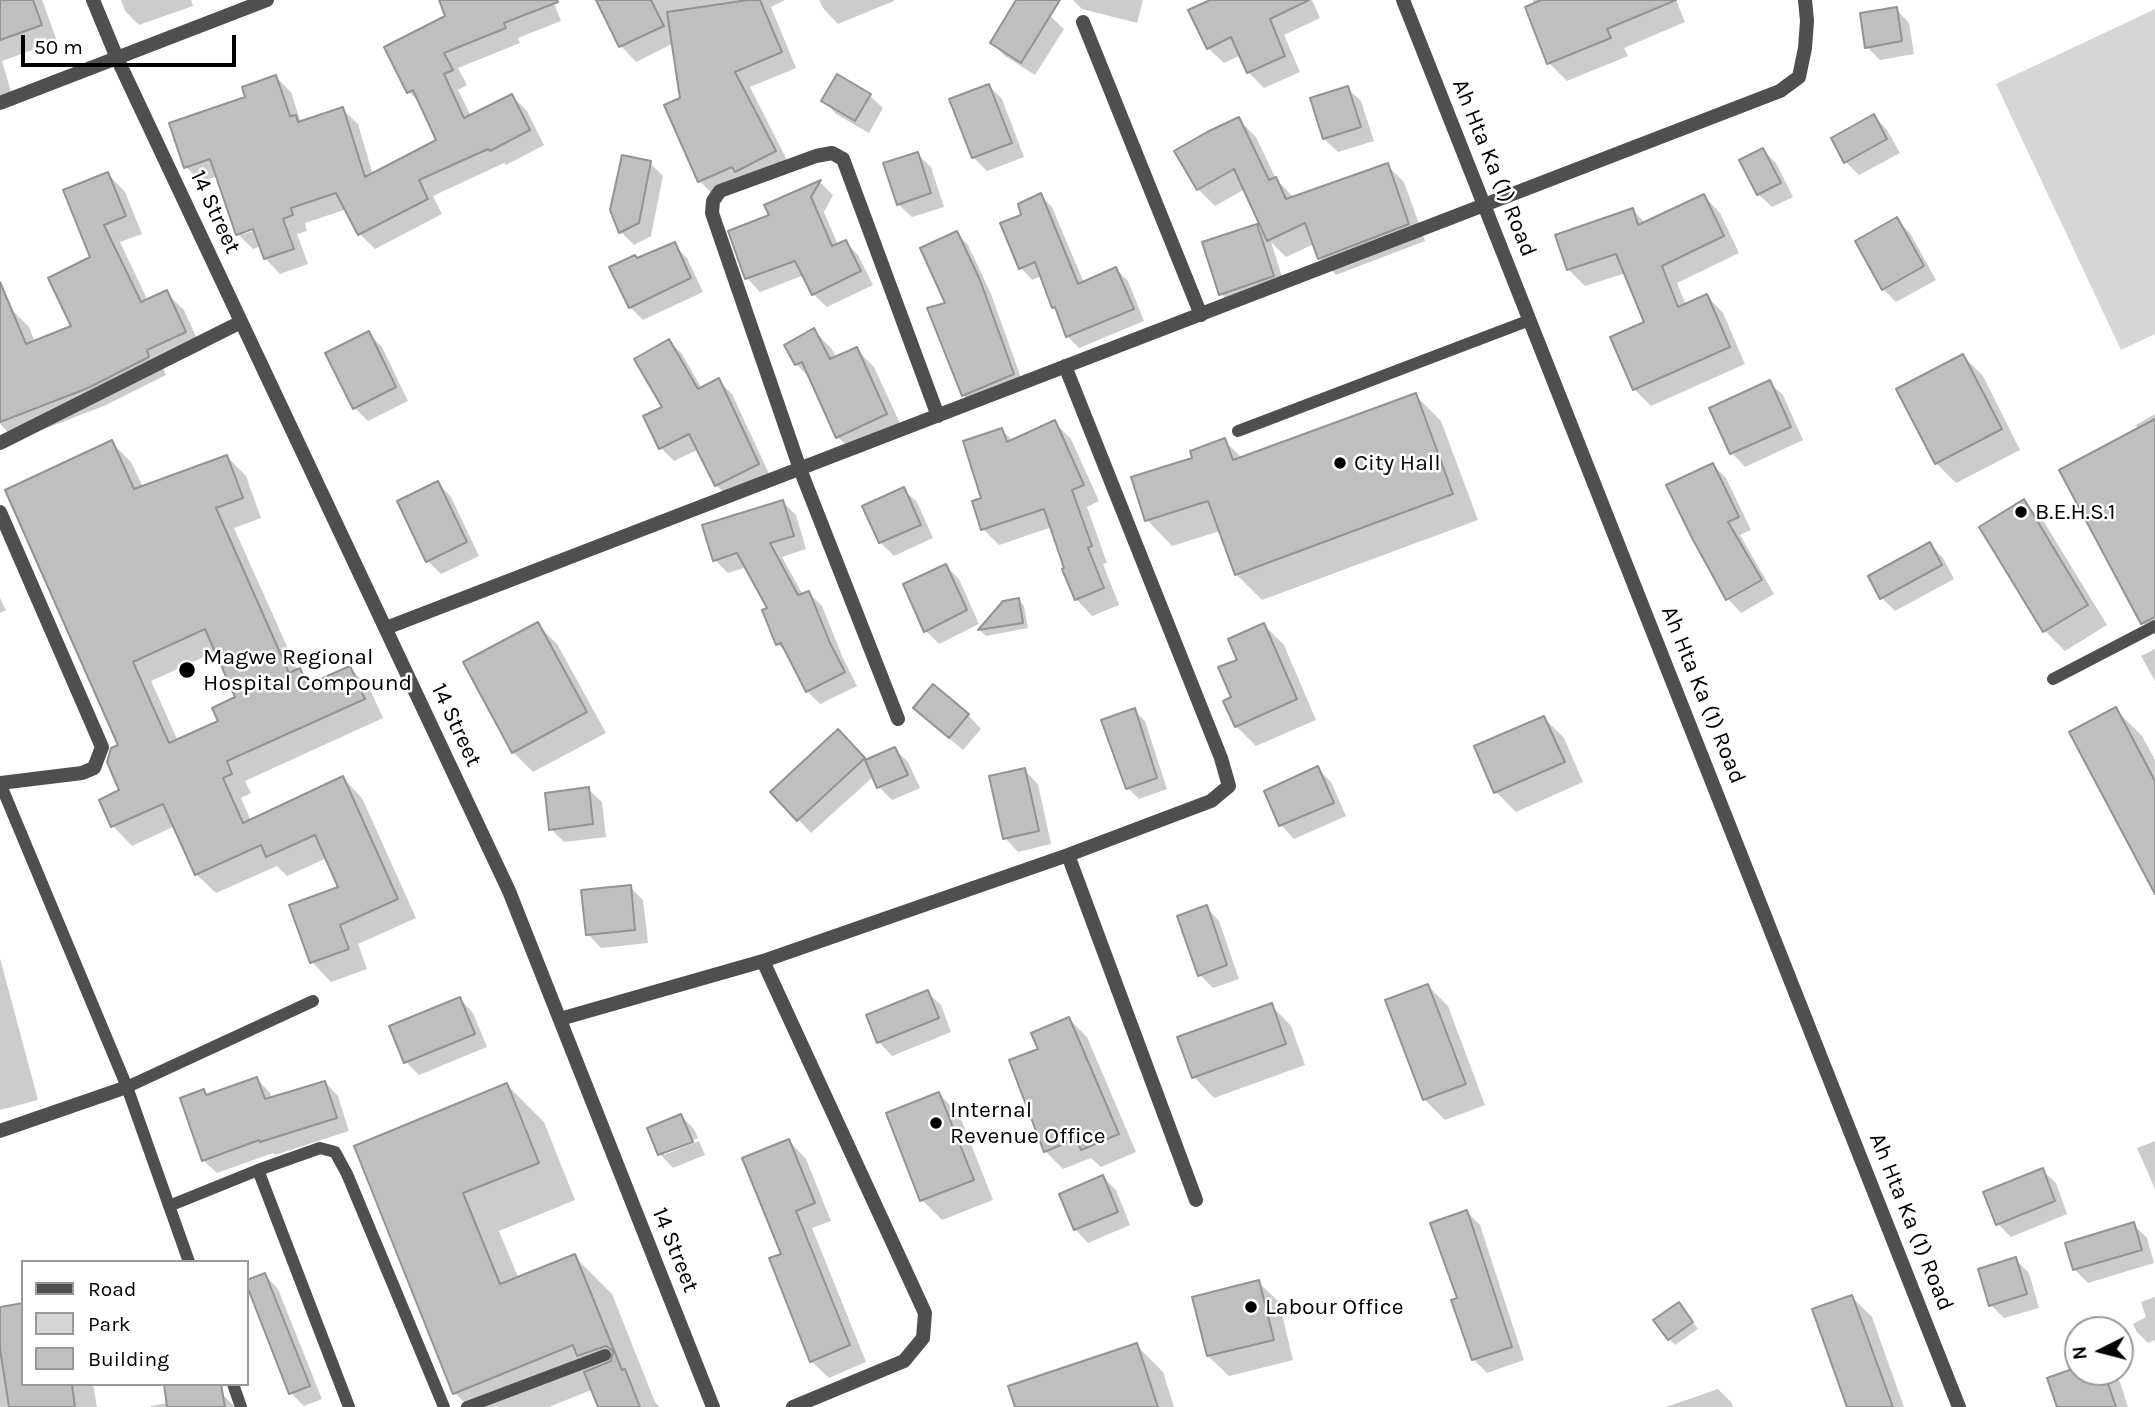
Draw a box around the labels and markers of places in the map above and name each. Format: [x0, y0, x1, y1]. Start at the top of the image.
place label: City Hall [1354, 449, 1441, 477]
marker: City Hall [1332, 455, 1348, 471]
place label: B.E.H.S.1 [2035, 498, 2116, 526]
marker: B.E.H.S.1 [2013, 504, 2029, 520]
place label: Magwe Regional Hospital Compound [203, 643, 412, 697]
marker: Magwe Regional Hospital Compound [177, 660, 197, 680]
place label: Internal Revenue Office [950, 1096, 1105, 1150]
marker: Internal Revenue Office [928, 1115, 944, 1131]
place label: Labour Office [1265, 1293, 1403, 1321]
marker: Labour Office [1243, 1299, 1259, 1315]

